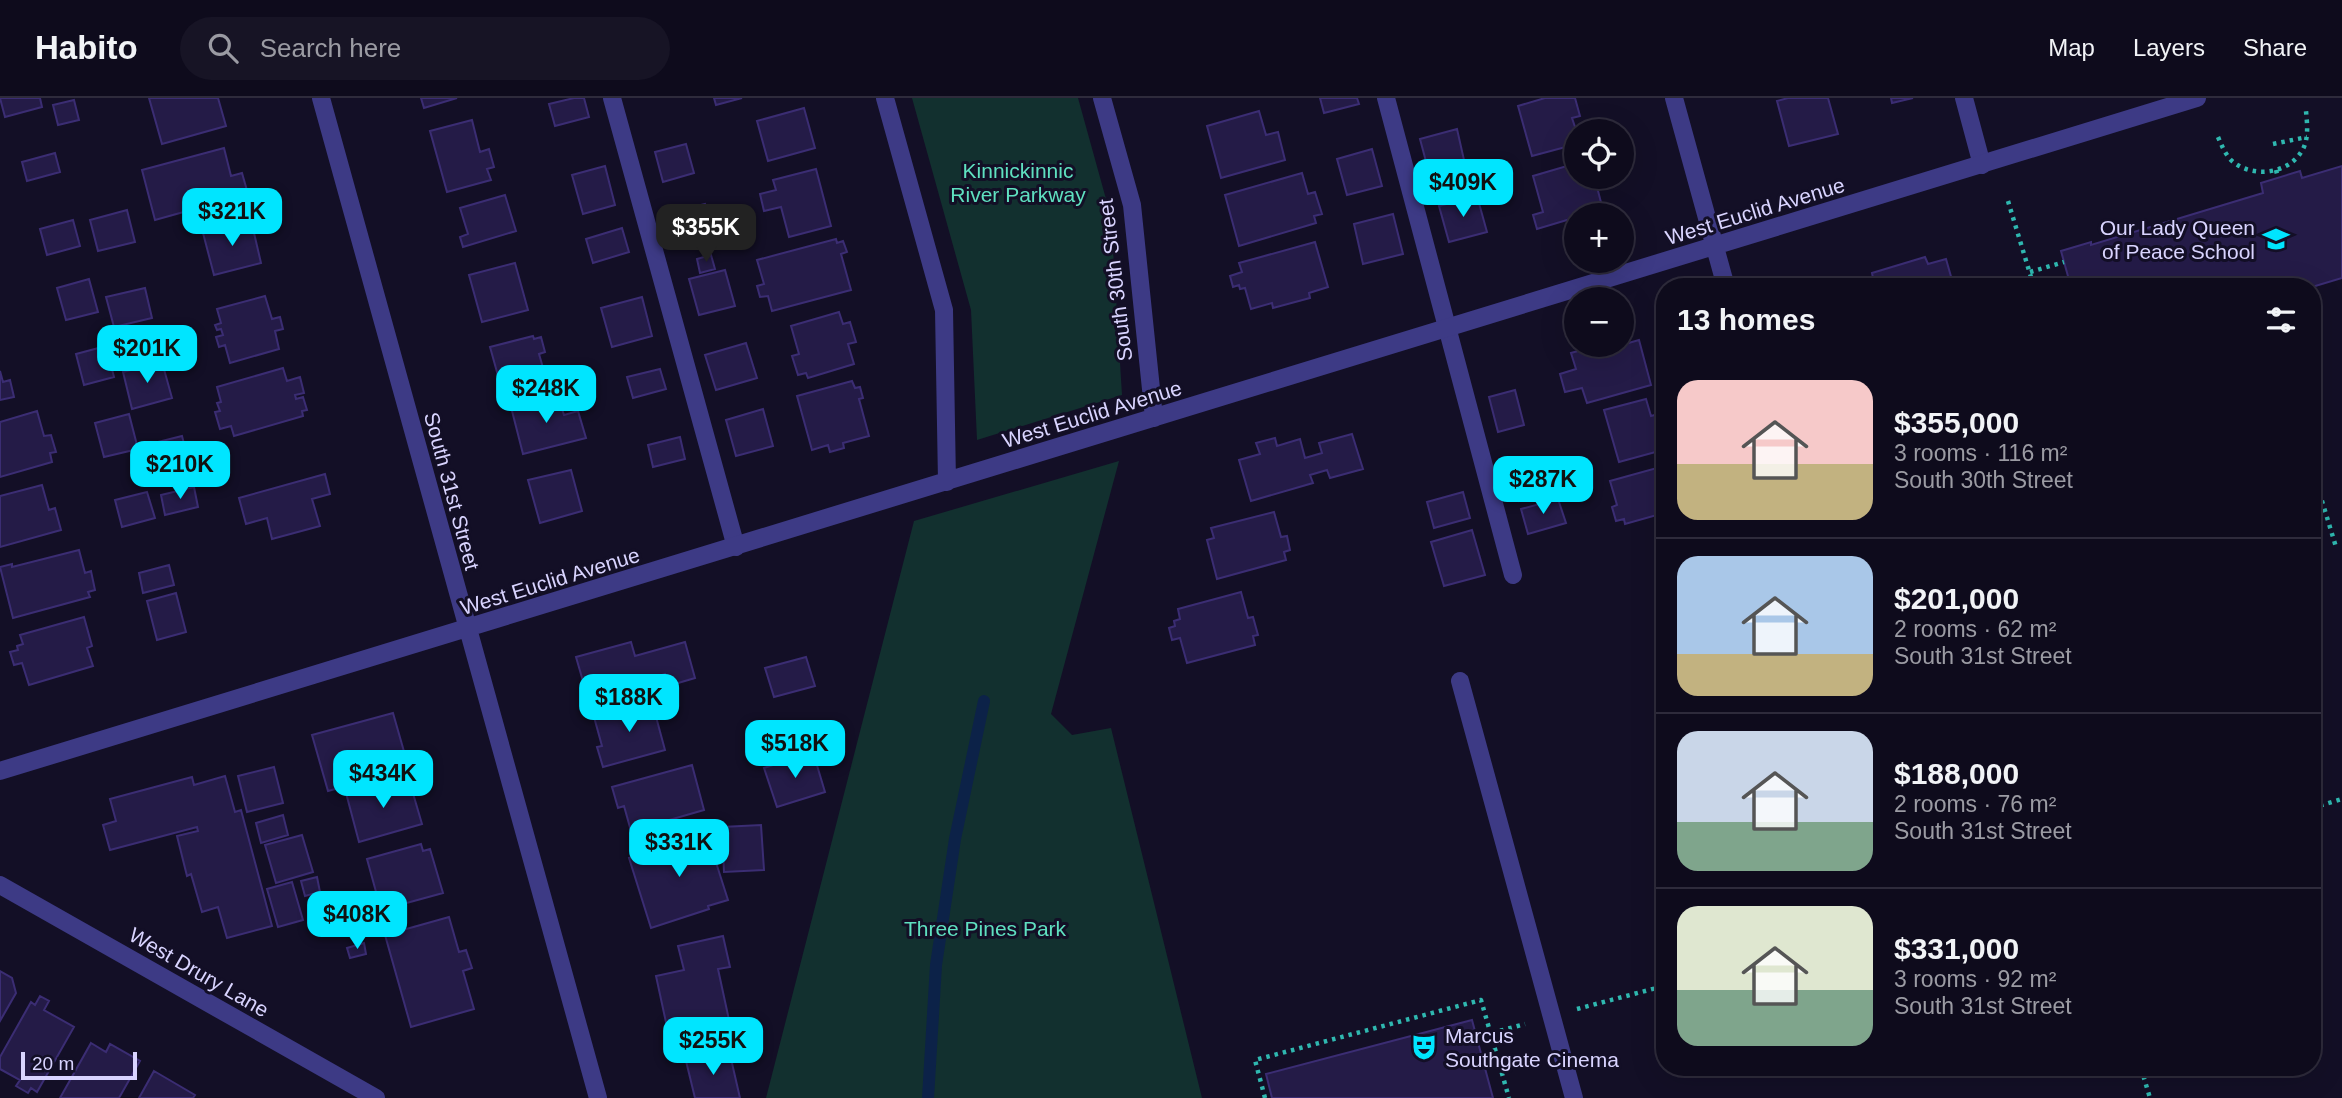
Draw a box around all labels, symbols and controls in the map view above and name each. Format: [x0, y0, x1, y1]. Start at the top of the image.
search box [180, 17, 670, 80]
text: Habito [35, 29, 138, 66]
icon: search [204, 29, 242, 67]
text: Search here [260, 33, 401, 63]
text: Map [2048, 34, 2095, 61]
text: Layers [2133, 34, 2205, 61]
text: Share [2243, 34, 2307, 61]
map controls [1564, 119, 1634, 357]
button: locate [1564, 119, 1634, 189]
park label: Kinnickinnic River Parkway [950, 159, 1086, 206]
pin: $409K [1414, 159, 1512, 219]
text: $409K [1429, 169, 1497, 195]
street label: West Euclid Avenue [1663, 173, 1847, 249]
pin: $321K [183, 188, 281, 248]
street label: South 30th Street [1094, 197, 1136, 363]
text: $321K [198, 198, 266, 224]
button: + [1564, 203, 1634, 273]
pin: $355K [657, 204, 755, 264]
text: $355K [672, 214, 740, 240]
place label: Our Lady Queen of Peace School [2100, 216, 2255, 263]
school or university icon: Our Lady Queen of Peace School [2261, 224, 2291, 254]
button: − [1564, 287, 1634, 357]
icon: filters [2262, 301, 2300, 339]
text: 13 homes [1677, 303, 1815, 336]
pin: $201K [98, 326, 196, 385]
text: $201K [113, 335, 181, 361]
pin: $248K [497, 366, 595, 425]
text: $248K [512, 375, 580, 401]
street label: West Euclid Avenue [1000, 376, 1184, 452]
text: $355,000 [1894, 406, 2019, 439]
icon: home [1733, 408, 1817, 492]
street label: South 31st Street [420, 410, 484, 572]
text: 3 rooms · 116 m² [1894, 440, 2067, 466]
pin: $210K [131, 442, 229, 501]
text: $210K [146, 451, 214, 477]
pin: $287K [1494, 456, 1592, 516]
text: $287K [1509, 466, 1577, 492]
text: South 30th Street [1894, 467, 2073, 493]
street label: West Euclid Avenue [458, 543, 642, 619]
text: $201,000 [1894, 582, 2019, 615]
icon: home [1733, 584, 1817, 668]
text: 2 rooms · 62 m² [1894, 616, 2056, 642]
text: South 31st Street [1894, 643, 2072, 669]
pin: $188K [580, 674, 678, 734]
text: $188K [595, 684, 663, 710]
pin: $518K [746, 720, 844, 780]
text: $518K [761, 730, 829, 756]
pin: $434K [334, 750, 432, 810]
text: $188,000 [1894, 757, 2019, 790]
icon: home [1733, 759, 1817, 843]
text: $434K [349, 760, 417, 786]
text: 2 rooms · 76 m² [1894, 791, 2056, 817]
text: South 31st Street [1894, 818, 2072, 844]
pin: $331K [630, 820, 728, 879]
text: $331K [645, 829, 713, 855]
pin: $408K [308, 892, 406, 951]
text: $408K [323, 901, 391, 927]
park label: Three Pines Park [904, 917, 1067, 940]
street label: West Drury Lane [125, 923, 273, 1021]
text: $331,000 [1894, 932, 2019, 965]
icon: home [1733, 934, 1817, 1018]
text: 3 rooms · 92 m² [1894, 966, 2056, 992]
text: South 31st Street [1894, 993, 2072, 1019]
pin: $255K [664, 1018, 762, 1077]
place label: Marcus Southgate Cinema [1445, 1024, 1619, 1071]
text: $255K [679, 1027, 747, 1053]
theatre icon: Marcus Southgate Cinema [1409, 1032, 1439, 1062]
scale bar [21, 1049, 136, 1081]
text: 20 m [32, 1053, 74, 1074]

